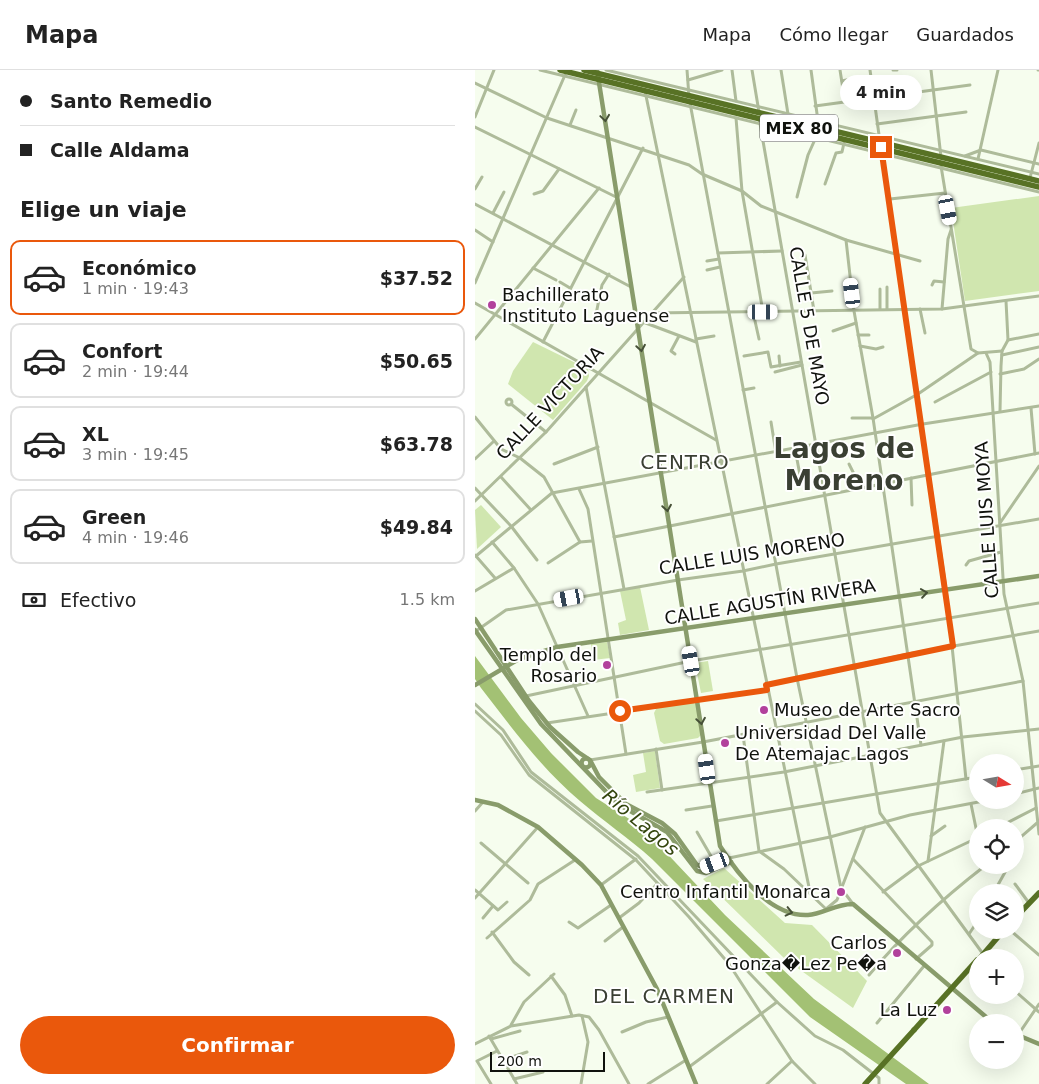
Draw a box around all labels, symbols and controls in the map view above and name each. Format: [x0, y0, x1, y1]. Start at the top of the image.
text: Mapa [25, 21, 98, 49]
text: Mapa [702, 24, 751, 45]
text: Cómo llegar [779, 24, 888, 45]
text: Guardados [916, 24, 1014, 45]
callout: 4 min [840, 75, 922, 110]
text: 4 min [856, 83, 906, 102]
text: Santo Remedio [50, 90, 212, 112]
one-way arrow [599, 114, 610, 122]
road number: MEX 80 [760, 114, 838, 142]
route end [870, 136, 892, 158]
text: Calle Aldama [50, 139, 190, 161]
car [937, 194, 958, 226]
text: Elige un viaje [20, 197, 187, 222]
street label: CALLE 5 DE MAYO [785, 245, 834, 407]
icon: car [22, 255, 67, 300]
text: Económico [82, 257, 197, 279]
text: $37.52 [380, 267, 453, 289]
car [842, 277, 861, 309]
text: 1 min · 19:43 [82, 279, 189, 298]
place label: Bachillerato Instituto Laguense [502, 284, 669, 326]
marker: Bachillerato Instituto Laguense [486, 299, 498, 311]
car [748, 305, 778, 320]
icon: car [22, 338, 67, 383]
text: Confort [82, 340, 162, 362]
street label: CALLE VICTORIA [492, 341, 608, 464]
one-way arrow [635, 343, 645, 352]
text: $50.65 [380, 350, 453, 372]
text: 2 min · 19:44 [82, 362, 189, 381]
icon: car [22, 421, 67, 466]
text: XL [82, 423, 109, 445]
district label: Lagos de Moreno [773, 432, 915, 497]
text: $63.78 [380, 433, 453, 455]
street label: CALLE LUIS MOYA [970, 440, 1002, 599]
text: 3 min · 19:45 [82, 445, 189, 464]
district label: CENTRO [640, 450, 730, 474]
icon: car [22, 504, 67, 549]
one-way arrow [661, 504, 671, 513]
text: Green [82, 506, 146, 528]
text: $49.84 [380, 516, 453, 538]
text: 4 min · 19:46 [82, 528, 189, 547]
street label: CALLE LUIS MORENO [657, 528, 846, 579]
street label: CALLE AGUSTÍN RIVERA [663, 574, 878, 629]
icon: cash [20, 586, 48, 614]
car [552, 588, 585, 608]
one-way arrow [920, 588, 929, 598]
text: Efectivo [60, 589, 136, 611]
text: 1.5 km [400, 590, 455, 609]
place label: Templo del Rosario [499, 644, 597, 686]
car [681, 645, 700, 677]
marker: Templo del Rosario [601, 659, 613, 671]
place label: Museo de Arte Sacro [774, 699, 960, 720]
route start [609, 700, 631, 722]
marker: Museo de Arte Sacro [758, 704, 770, 716]
one-way arrow [696, 717, 706, 726]
place label: Universidad Del Valle De Atemajac Lagos [735, 722, 926, 764]
marker: Universidad Del Valle De Atemajac Lagos [719, 737, 731, 749]
car [697, 753, 716, 785]
north arrow [969, 754, 1024, 809]
map controls [969, 754, 1024, 1069]
water label: Río Lagos [599, 784, 683, 860]
button: locate [969, 819, 1024, 874]
car [698, 851, 731, 875]
place label: Centro Infantil Monarca [620, 881, 831, 902]
button: layers [969, 884, 1024, 939]
marker: Centro Infantil Monarca [835, 886, 847, 898]
one-way arrow [785, 906, 794, 917]
place label: Carlos Gonza�Lez Pe�a [725, 932, 887, 974]
marker: Carlos Gonza�Lez Pe�a [891, 947, 903, 959]
button: + [969, 949, 1024, 1004]
district label: DEL CARMEN [593, 984, 735, 1008]
place label: La Luz [880, 999, 937, 1020]
marker: La Luz [941, 1004, 953, 1016]
button: − [969, 1014, 1024, 1069]
button: Confirmar [20, 1016, 455, 1074]
scale bar [490, 1049, 605, 1072]
text: 200 m [497, 1053, 542, 1069]

